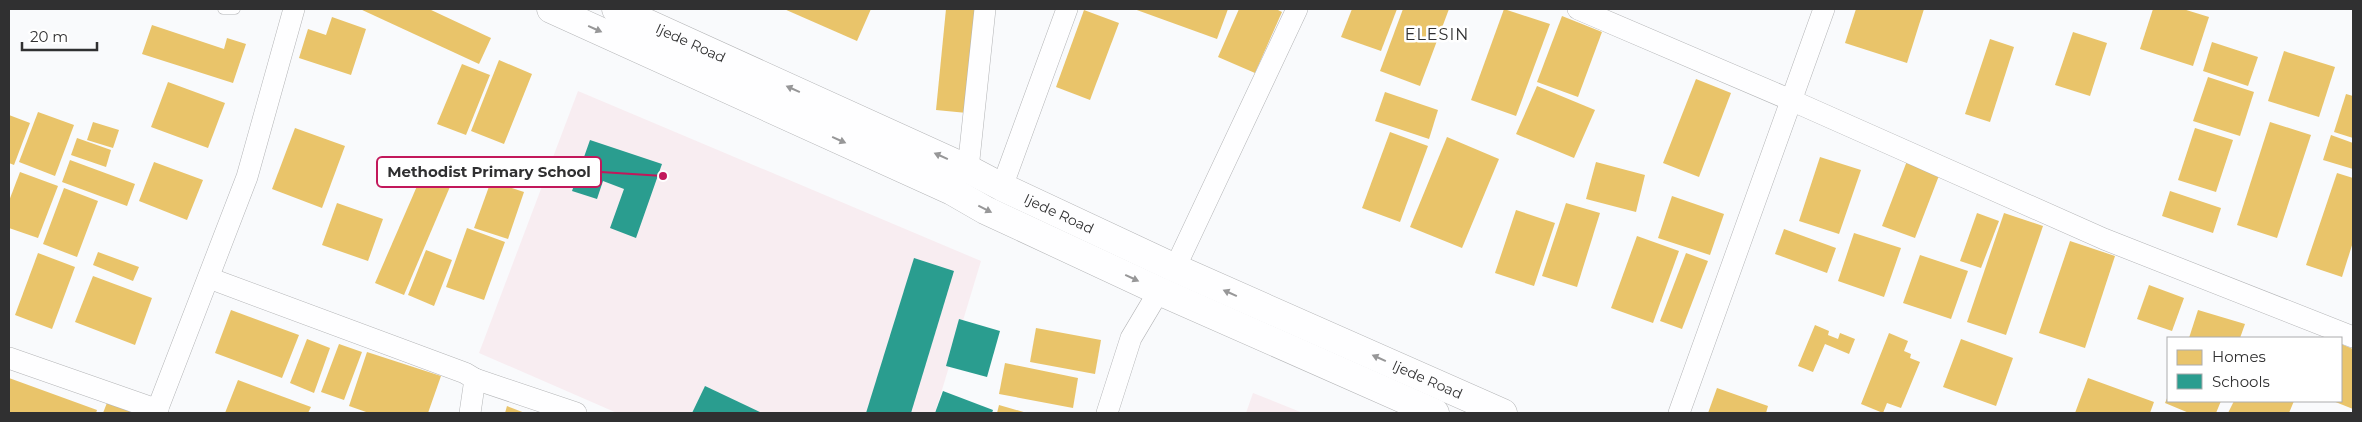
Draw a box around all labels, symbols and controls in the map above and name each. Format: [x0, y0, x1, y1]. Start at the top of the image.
street label: Ijede Road [653, 19, 729, 67]
scale bar [22, 20, 98, 52]
one-way arrow [588, 25, 602, 33]
district label: ELESIN [1405, 25, 1469, 44]
text: 20 m [30, 27, 68, 46]
one-way arrow [786, 84, 800, 92]
one-way arrow [832, 136, 846, 144]
one-way arrow [934, 152, 948, 160]
callout: Methodist Primary School [377, 157, 601, 187]
text: Methodist Primary School [387, 162, 591, 181]
street label: Ijede Road [1021, 190, 1097, 238]
one-way arrow [978, 205, 992, 213]
one-way arrow [1125, 275, 1139, 283]
one-way arrow [1223, 288, 1237, 296]
legend [2167, 337, 2342, 402]
text: Homes [2212, 347, 2266, 366]
one-way arrow [1372, 354, 1386, 362]
street label: Ijede Road [1389, 356, 1465, 403]
text: Schools [2212, 372, 2270, 391]

